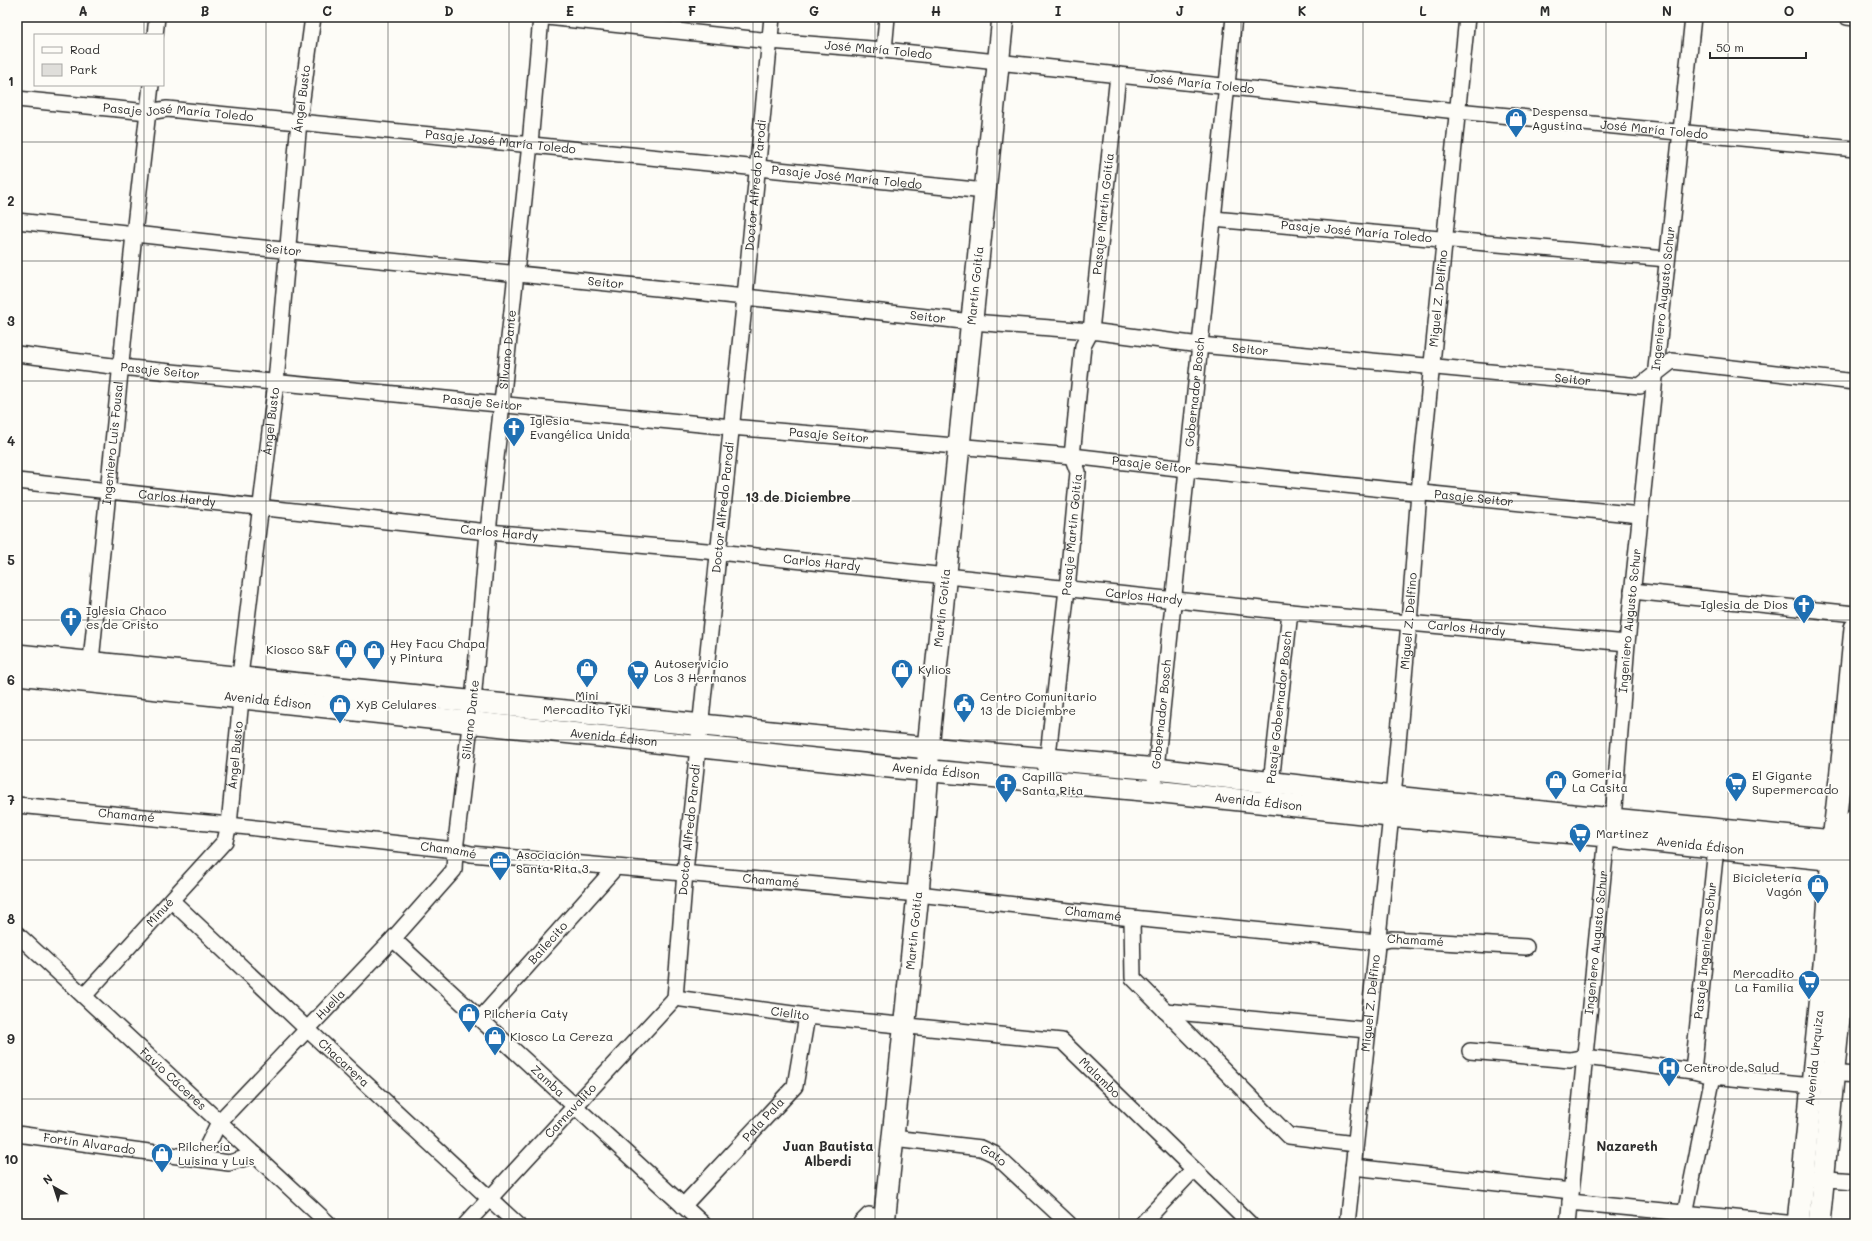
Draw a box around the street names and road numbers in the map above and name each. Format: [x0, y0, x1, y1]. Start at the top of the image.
street label: José María Toledo [824, 36, 933, 62]
street label: Ángel Busto [289, 64, 313, 134]
street label: José María Toledo [1146, 69, 1255, 96]
street label: Pasaje José María Toledo [102, 99, 254, 124]
street label: José María Toledo [1600, 116, 1709, 142]
street label: Doctor Alfredo Parodi [741, 118, 769, 251]
street label: Pasaje José María Toledo [424, 125, 577, 157]
street label: Pasaje Martín Goitía [1088, 152, 1117, 276]
street label: Pasaje José María Toledo [771, 161, 923, 192]
street label: Pasaje José María Toledo [1280, 216, 1433, 245]
street label: Ingeniero Augusto Schur [1647, 225, 1678, 371]
street label: Seitor [265, 239, 302, 259]
street label: Martín Goitía [962, 245, 986, 326]
street label: Miguel Z. Delfino [1425, 249, 1450, 348]
street label: Seitor [587, 272, 625, 292]
street label: Seitor [909, 306, 947, 326]
street label: Silvano Dante [494, 309, 519, 390]
street label: Gobernador Bosch [1180, 336, 1208, 448]
street label: Seitor [1231, 339, 1269, 358]
street label: Pasaje Seitor [120, 358, 201, 382]
street label: Seitor [1554, 369, 1592, 388]
street label: Ingeniero Luis Fousal [98, 380, 126, 506]
street label: Ángel Busto [258, 386, 282, 456]
street label: Pasaje Seitor [442, 390, 523, 413]
street label: Pasaje Seitor [789, 423, 869, 446]
street label: Doctor Alfredo Parodi [707, 441, 737, 574]
street label: Pasaje Seitor [1111, 452, 1192, 476]
street label: Pasaje Martín Goitía [1057, 473, 1085, 596]
street label: Carlos Hardy [138, 485, 217, 509]
street label: Pasaje Seitor [1433, 485, 1514, 509]
street label: Carlos Hardy [460, 520, 539, 543]
street label: Ingeniero Augusto Schur [1614, 548, 1644, 693]
street label: Carlos Hardy [782, 550, 861, 574]
street label: Martín Goitía [929, 568, 953, 648]
street label: Miguel Z. Delfino [1396, 572, 1420, 670]
street label: Carlos Hardy [1105, 584, 1184, 608]
street label: Carlos Hardy [1427, 616, 1506, 639]
street label: Pasaje Gobernador Bosch [1262, 630, 1295, 785]
street label: Gobernador Bosch [1147, 658, 1174, 770]
street label: Silvano Dante [457, 679, 482, 760]
street label: Avenida Édison [223, 687, 312, 712]
street label: Ángel Busto [223, 720, 246, 790]
street label: Avenida Édison [569, 724, 658, 749]
street label: Avenida Édison [891, 758, 980, 782]
street label: Doctor Alfredo Parodi [674, 763, 703, 896]
street label: Avenida Édison [1214, 788, 1303, 814]
street label: Chamamé [98, 804, 156, 825]
street label: Avenida Édison [1656, 832, 1745, 857]
street label: Chamamé [420, 837, 477, 861]
street label: Chamamé [742, 869, 800, 890]
street label: Ingeniero Augusto Schur [1580, 869, 1611, 1015]
street label: Pasaje Ingeniero Schur [1689, 881, 1719, 1020]
street label: Martín Goitía [901, 890, 925, 971]
street label: Minué [142, 894, 177, 930]
street label: Chamamé [1064, 902, 1123, 924]
street label: Bailecito [524, 917, 571, 967]
street label: Chamamé [1387, 930, 1444, 949]
street label: Miguel Z. Delfino [1357, 954, 1383, 1052]
street label: Huella [312, 985, 348, 1023]
street label: Cielito [770, 1002, 810, 1023]
street label: Avenida Urquiza [1801, 1009, 1826, 1106]
street label: Chacarera [315, 1035, 373, 1090]
street label: Favio Cáceres [137, 1043, 210, 1113]
street label: Malambo [1076, 1053, 1125, 1101]
street label: Zamba [528, 1061, 569, 1100]
street label: Carnavalito [540, 1079, 599, 1141]
street label: Pala Pala [738, 1094, 787, 1144]
street label: Fortín Alvarado [42, 1129, 137, 1157]
street label: Gato [978, 1140, 1011, 1169]

